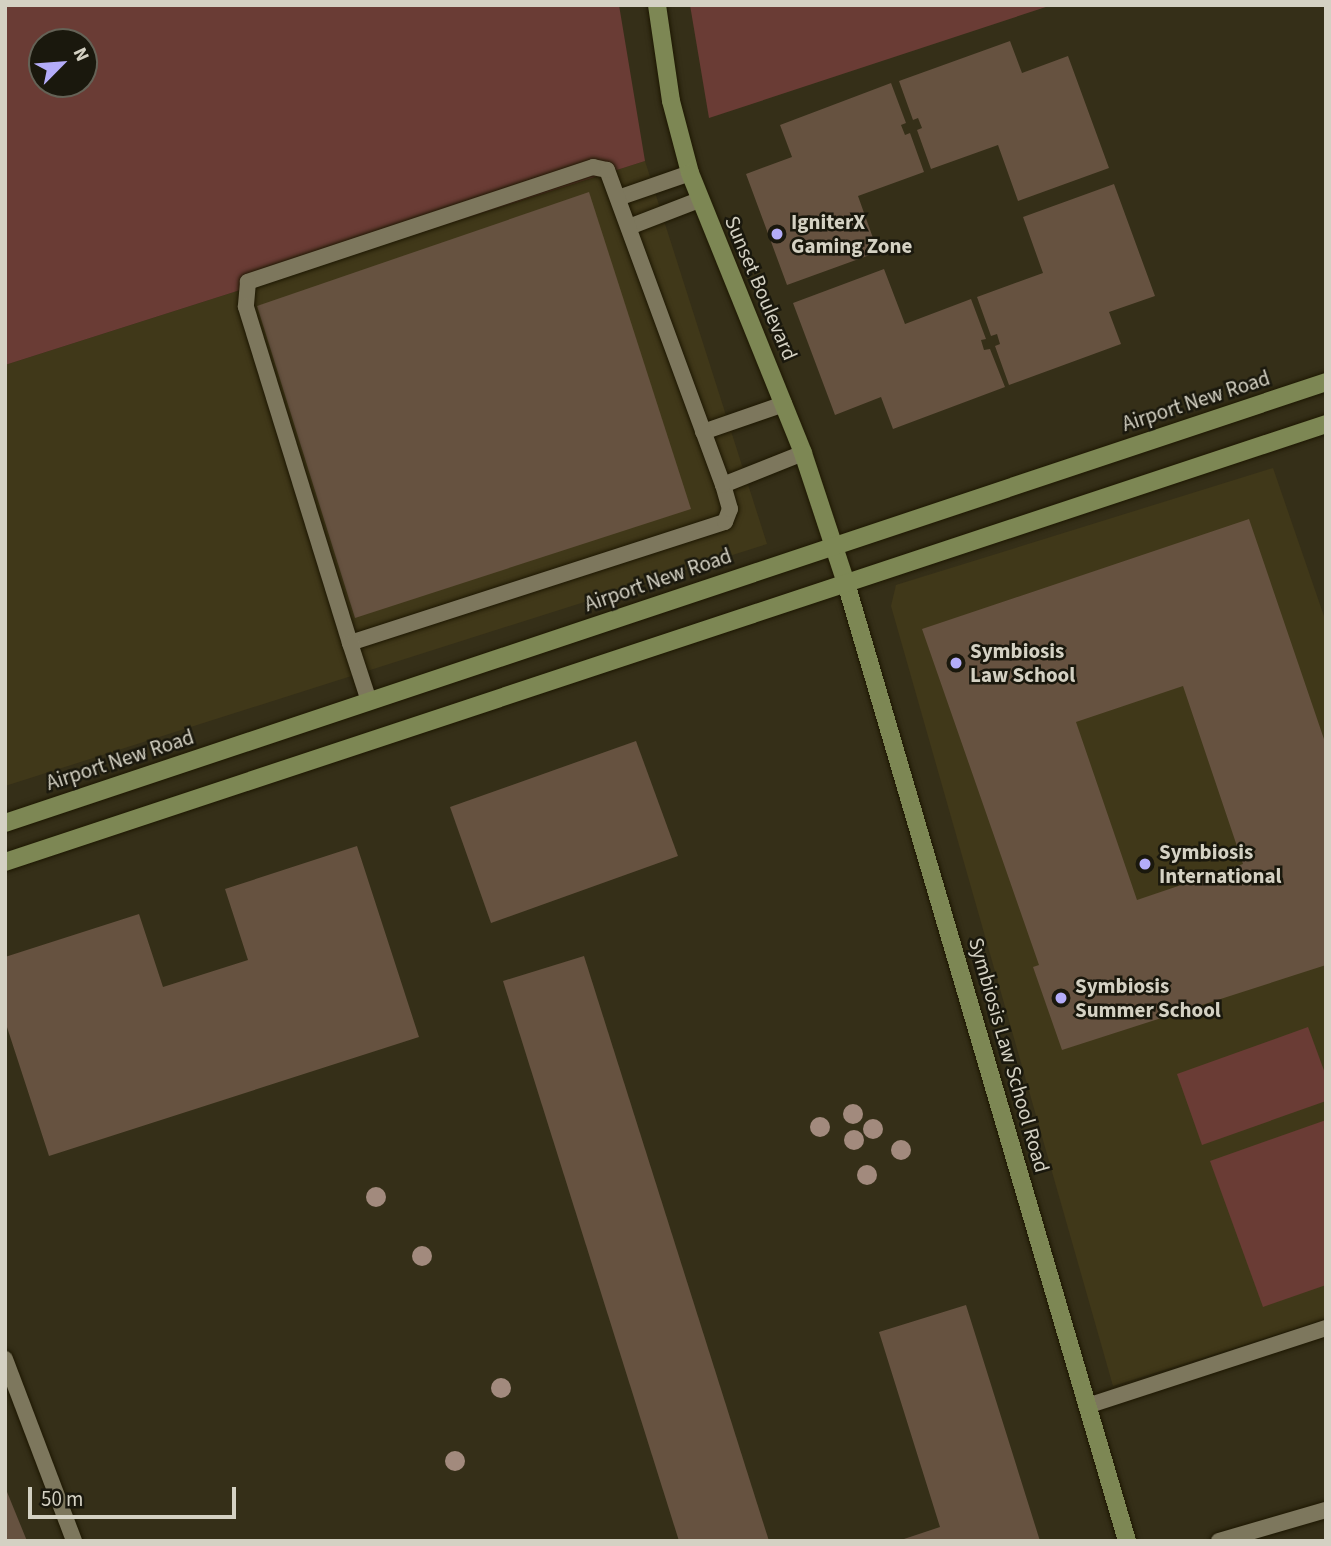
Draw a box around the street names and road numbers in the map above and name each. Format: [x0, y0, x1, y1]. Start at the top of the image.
street label: Sunset Boulevard [719, 212, 803, 364]
street label: Airport New Road [1119, 365, 1273, 437]
street label: Airport New Road [581, 543, 735, 617]
street label: Airport New Road [43, 724, 197, 796]
street label: Symbiosis Law School Road [963, 935, 1055, 1175]

